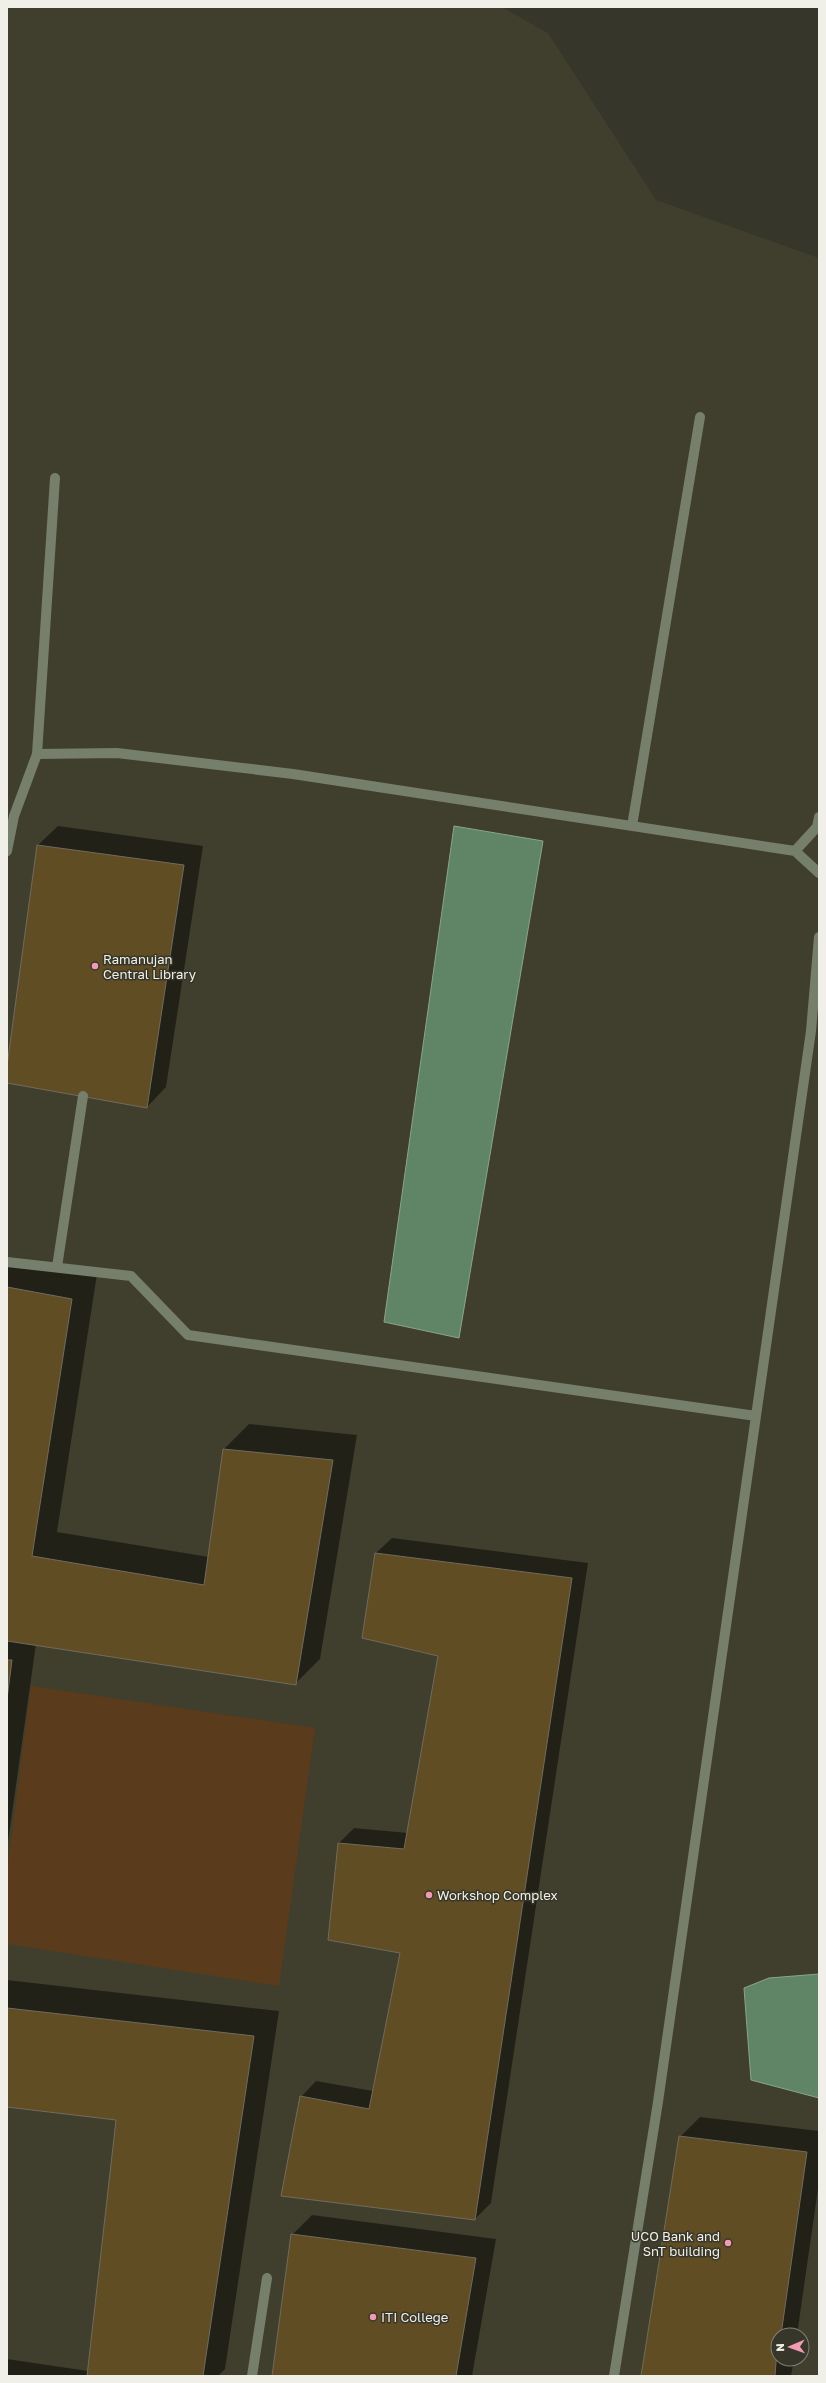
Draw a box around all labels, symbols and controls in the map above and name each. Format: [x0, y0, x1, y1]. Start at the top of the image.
place label: Ramanujan Central Library [103, 951, 197, 982]
marker: Ramanujan Central Library [90, 961, 100, 971]
place label: Workshop Complex [437, 1887, 558, 1903]
marker: Workshop Complex [424, 1890, 434, 1900]
place label: UCO Bank and SnT building [631, 2228, 720, 2259]
marker: UCO Bank and SnT building [723, 2238, 733, 2248]
place label: ITI College [381, 2309, 448, 2325]
marker: ITI College [368, 2312, 378, 2322]
north arrow [770, 2327, 810, 2367]
text: N [773, 2343, 786, 2352]

